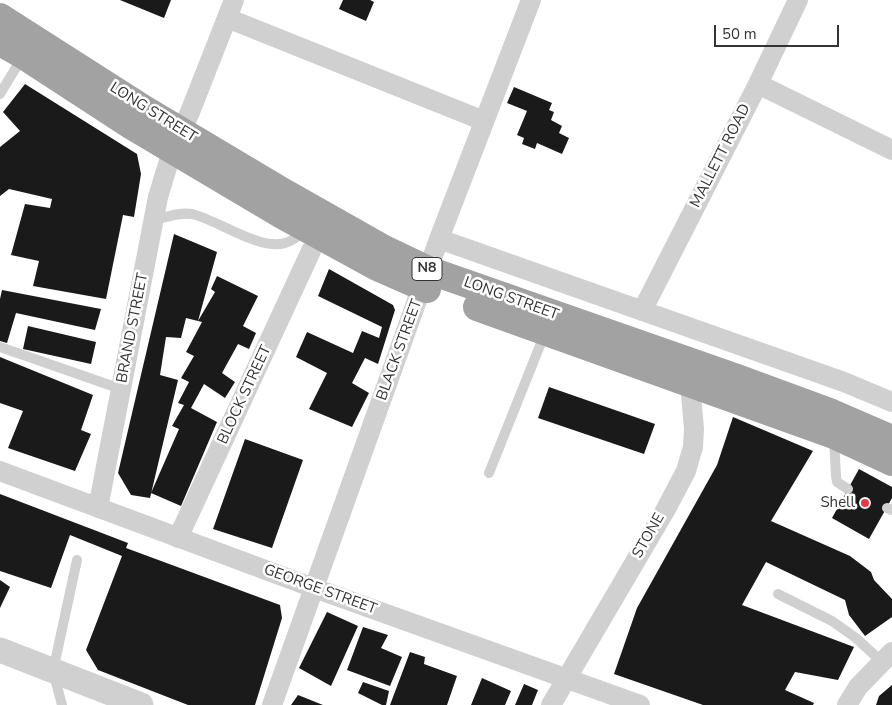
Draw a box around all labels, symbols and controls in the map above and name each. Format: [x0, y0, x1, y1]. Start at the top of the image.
scale bar [717, 15, 842, 47]
text: 50 m [722, 24, 757, 44]
street label: LONG STREET [106, 79, 200, 147]
street label: MALLETT ROAD [687, 101, 755, 211]
road number: N8 [412, 258, 442, 280]
street label: BRAND STREET [114, 272, 152, 384]
street label: LONG STREET [461, 274, 561, 324]
street label: BLACK STREET [373, 297, 427, 403]
street label: BLOCK STREET [214, 343, 276, 447]
place label: Shell [820, 494, 855, 512]
marker: Shell [859, 497, 871, 509]
street label: STONE [629, 510, 669, 562]
street label: GEORGE STREET [261, 561, 379, 619]

